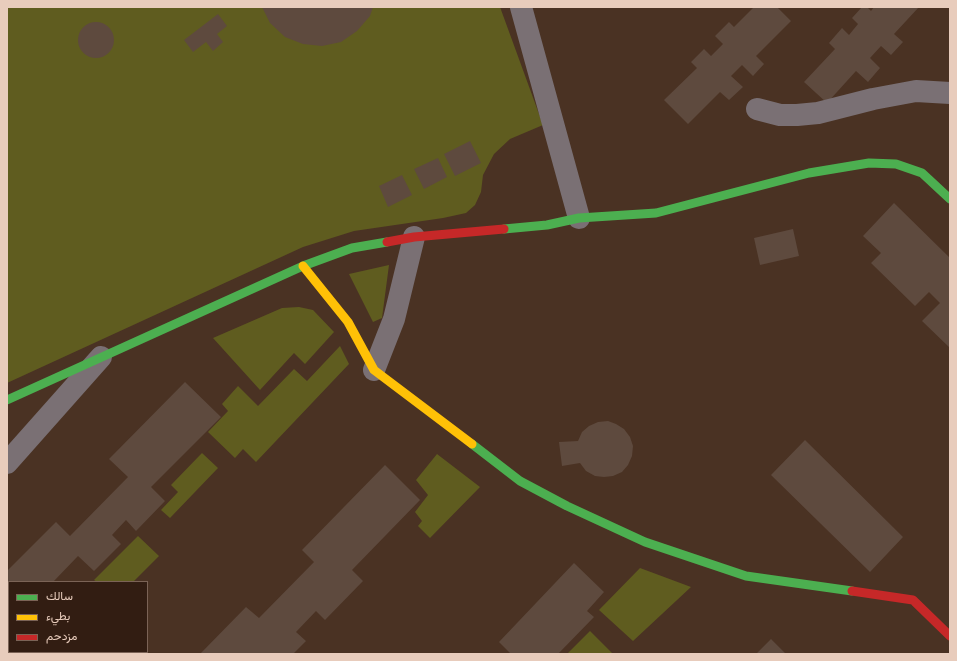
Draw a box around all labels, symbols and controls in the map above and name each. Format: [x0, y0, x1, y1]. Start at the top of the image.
legend [8, 581, 148, 653]
text: سالك [46, 588, 73, 602]
text: بطيء [46, 608, 70, 622]
text: مزدحم [46, 628, 77, 642]

